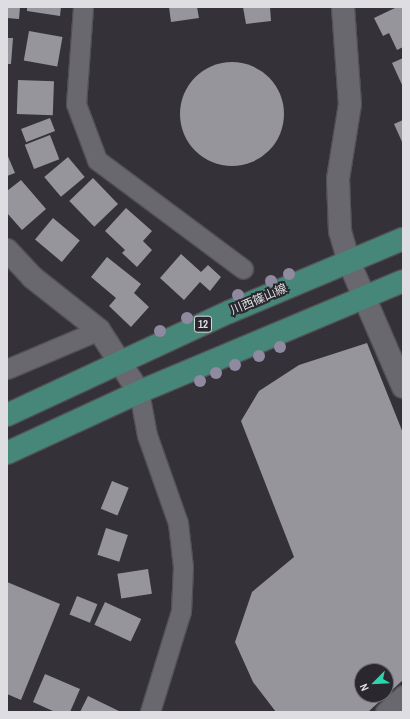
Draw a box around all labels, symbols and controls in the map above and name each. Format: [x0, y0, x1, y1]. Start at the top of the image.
street label: 川西篠山線 [229, 282, 289, 318]
road number: 12 [193, 315, 213, 333]
north arrow [354, 663, 394, 703]
text: N [356, 682, 372, 693]

